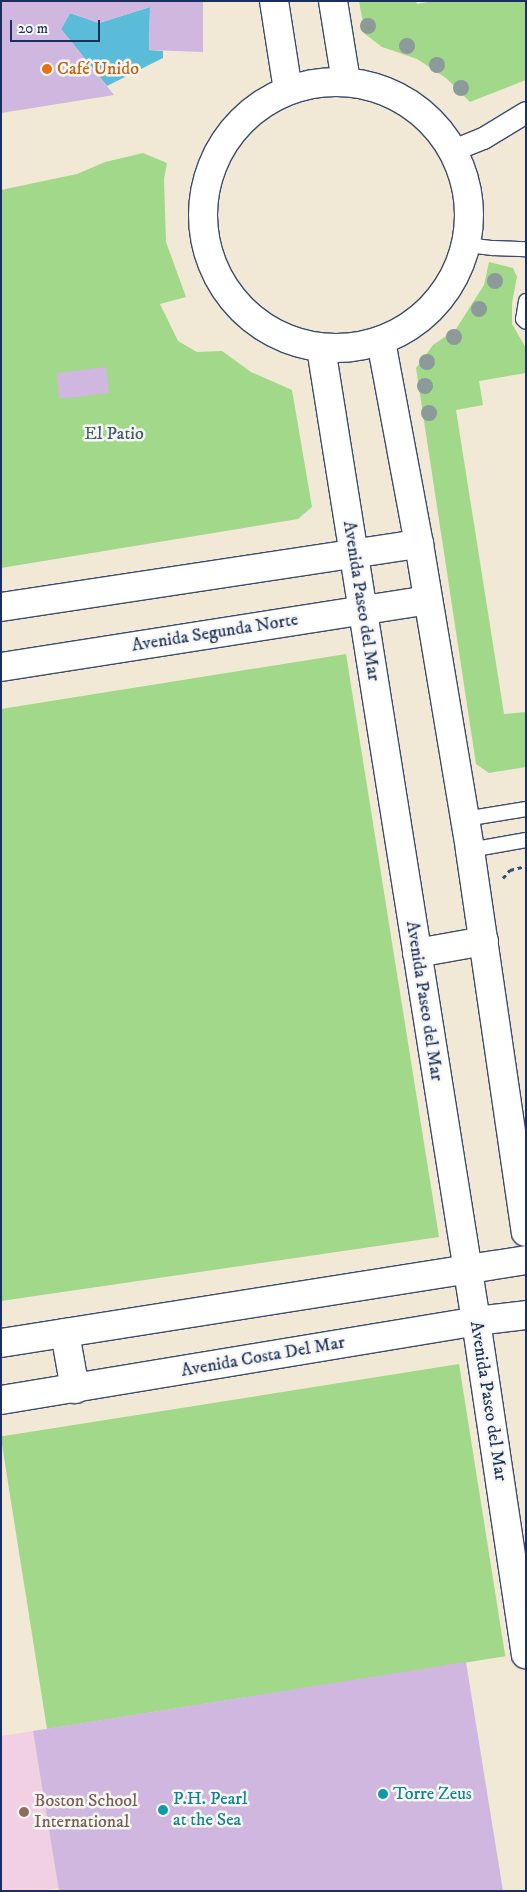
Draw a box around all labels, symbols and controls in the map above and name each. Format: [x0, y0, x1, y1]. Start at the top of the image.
scale bar [12, 10, 102, 42]
text: 20 m [18, 19, 48, 38]
place label: Café Unido [57, 58, 139, 80]
marker: Café Unido [41, 63, 53, 75]
park label: El Patio [84, 423, 144, 445]
street label: Avenida Paseo del Mar [338, 519, 384, 683]
street label: Avenida Segunda Norte [130, 609, 300, 657]
street label: Avenida Paseo del Mar [401, 919, 447, 1083]
street label: Avenida Paseo del Mar [465, 1319, 511, 1483]
street label: Avenida Costa Del Mar [179, 1332, 347, 1382]
place label: Torre Zeus [393, 1783, 472, 1805]
marker: Torre Zeus [377, 1788, 389, 1800]
place label: P.H. Pearl at the Sea [173, 1789, 247, 1832]
place label: Boston School International [34, 1791, 137, 1834]
marker: P.H. Pearl at the Sea [157, 1804, 169, 1816]
marker: Boston School International [18, 1806, 30, 1818]

